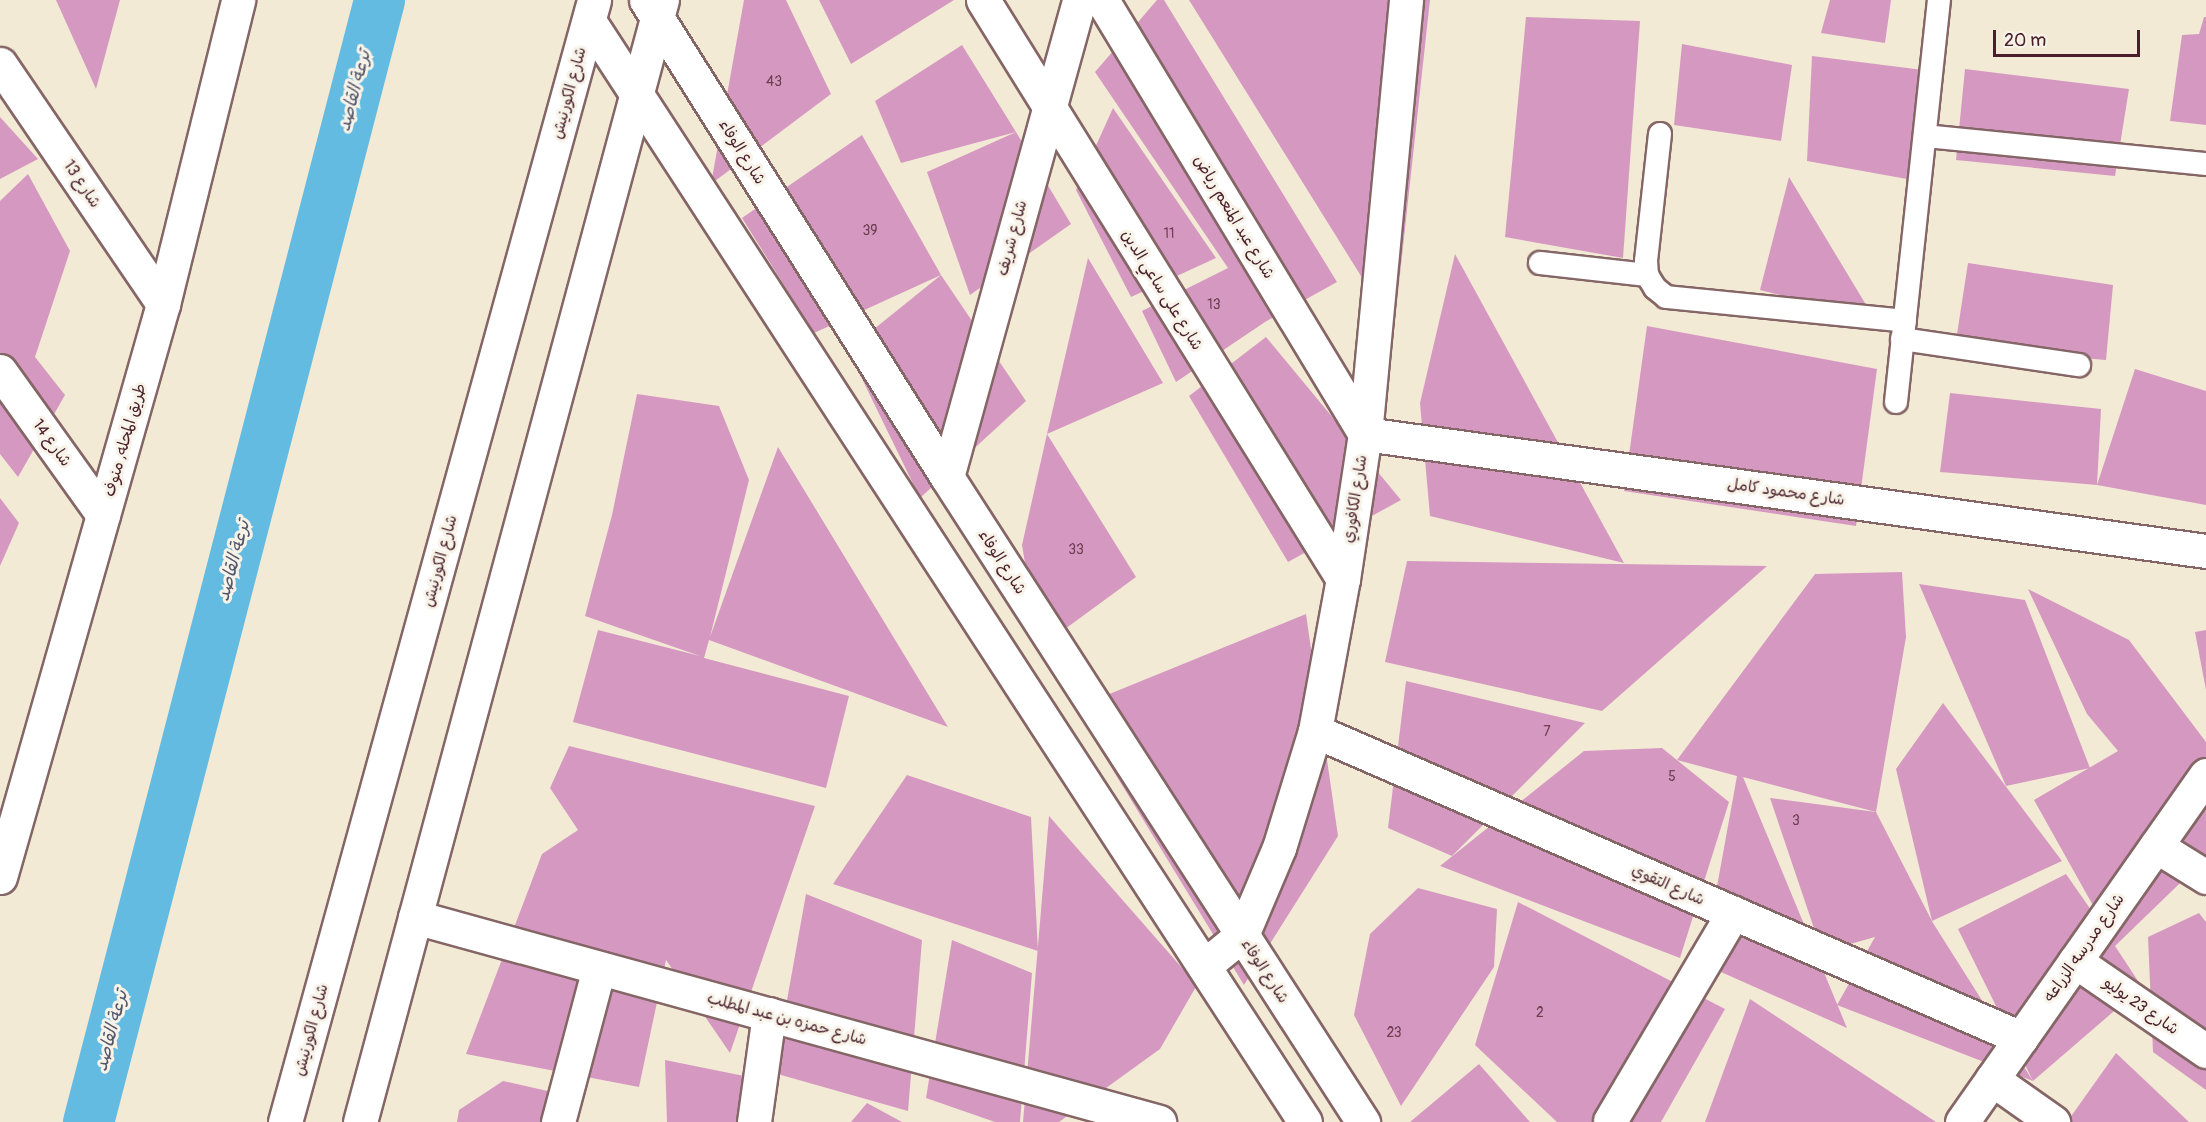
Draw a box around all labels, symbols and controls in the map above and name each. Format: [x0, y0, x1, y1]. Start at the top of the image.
scale bar [1996, 18, 2143, 56]
text: 20 m [2004, 29, 2046, 52]
street label: شارع الكورنيش [548, 45, 590, 141]
water label: ترعة القاصد [334, 48, 376, 134]
house number: 43 [766, 74, 782, 90]
street label: شارع الوفاء [714, 116, 770, 188]
street label: شارع عبد المنعم رياض [1190, 152, 1278, 282]
street label: شارع 13 [59, 157, 105, 211]
street label: شارع شريف [993, 198, 1031, 278]
house number: 39 [862, 223, 878, 239]
street label: شارع على ساعي الدين [1117, 226, 1207, 354]
house number: 11 [1164, 226, 1174, 242]
house number: 13 [1207, 297, 1221, 313]
street label: طريق المحله, منوف [100, 381, 150, 499]
street label: شارع 14 [28, 416, 76, 470]
street label: شارع الكافوري [1339, 454, 1371, 544]
street label: شارع محمود كامل [1726, 474, 1846, 510]
street label: شارع الكورنيش [419, 513, 461, 609]
water label: ترعة القاصد [213, 518, 255, 604]
street label: شارع الوفاء [974, 526, 1030, 598]
house number: 33 [1068, 542, 1084, 558]
house number: 7 [1543, 724, 1551, 740]
house number: 5 [1668, 769, 1676, 785]
house number: 3 [1792, 813, 1800, 829]
street label: شارع التقوي [1629, 860, 1707, 910]
street label: شارع مدرسه الزراعه [2039, 890, 2129, 1006]
street label: شارع الوفاء [1237, 935, 1293, 1007]
street label: شارع 23 يوليو [2100, 973, 2182, 1039]
street label: شارع الكورنيش [290, 982, 332, 1078]
water label: ترعة القاصد [91, 988, 133, 1074]
street label: شارع حمزه بن عبد المطلب [705, 988, 869, 1050]
house number: 2 [1536, 1005, 1544, 1021]
house number: 23 [1386, 1025, 1402, 1041]

